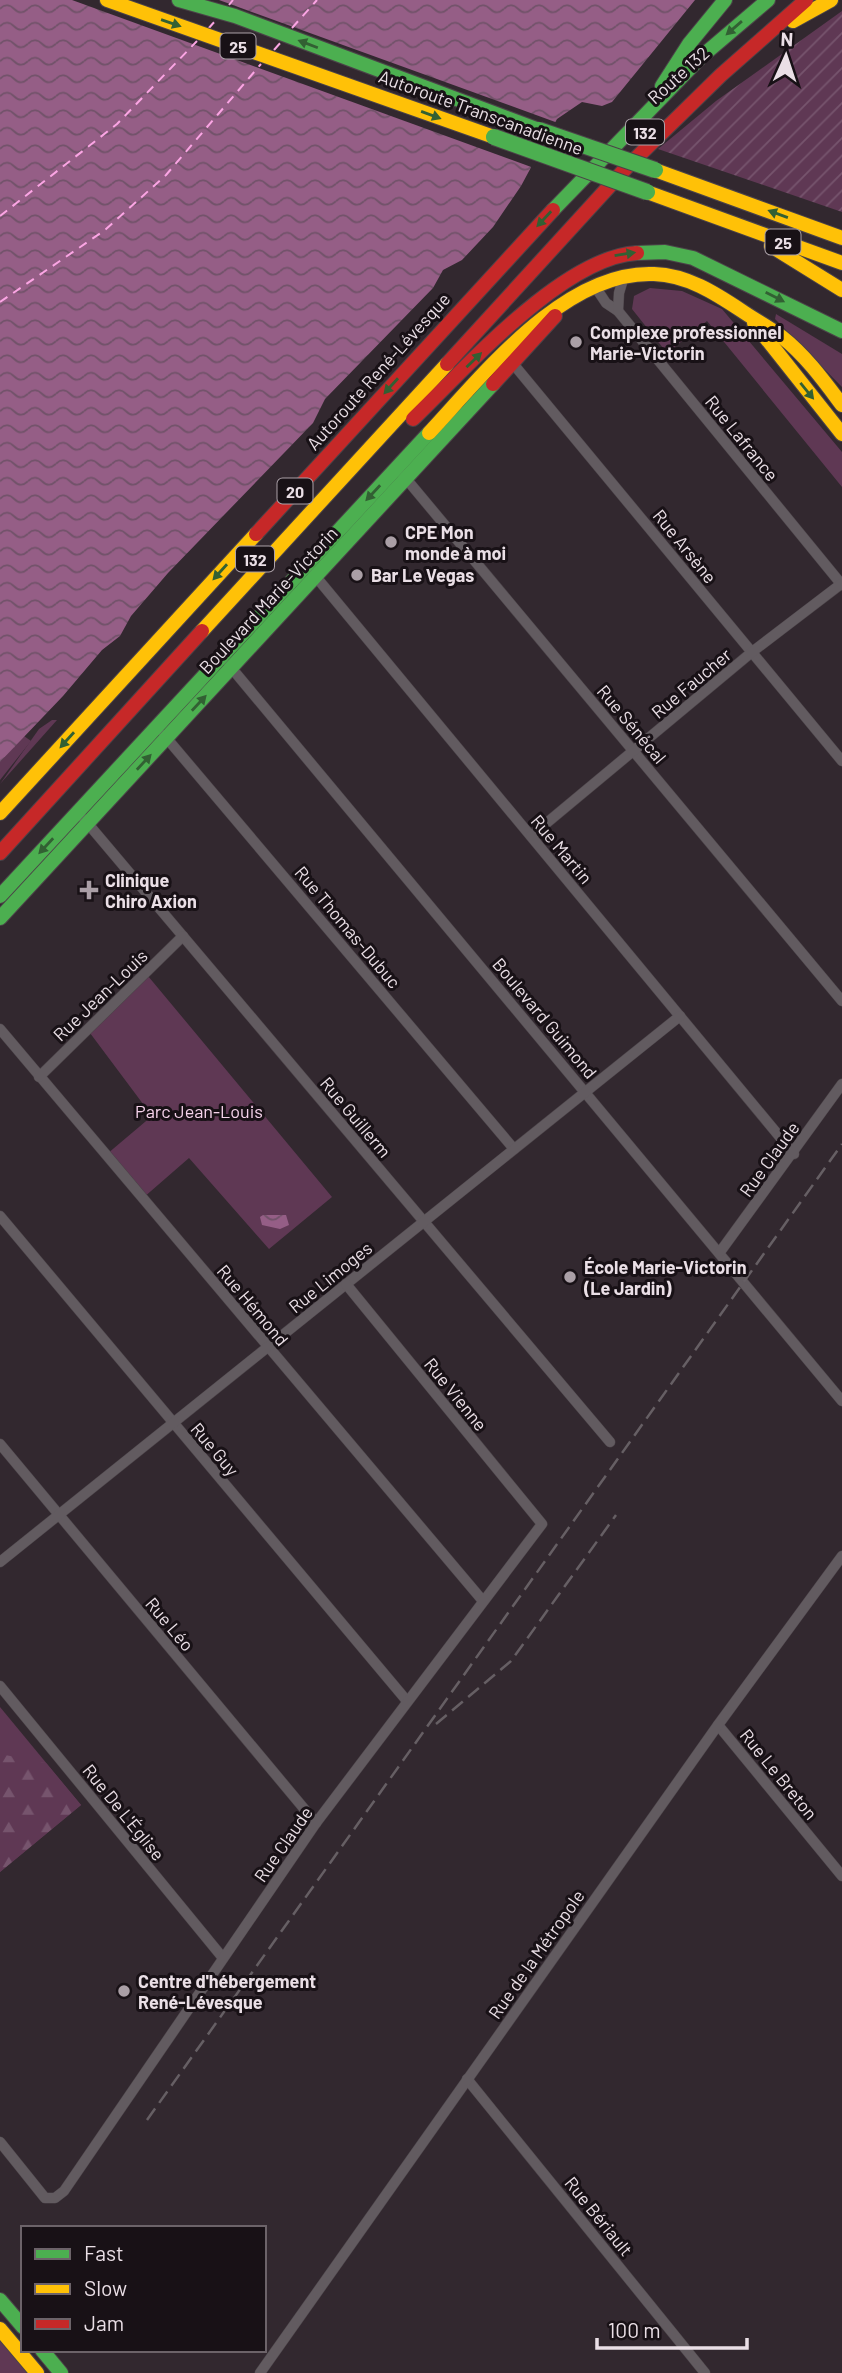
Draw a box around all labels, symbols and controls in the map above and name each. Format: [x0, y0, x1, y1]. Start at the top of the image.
one-way arrow [161, 18, 182, 29]
one-way arrow [725, 20, 743, 36]
north arrow [751, 21, 821, 91]
text: N [780, 27, 794, 50]
road number: 25 [220, 34, 256, 58]
one-way arrow [298, 38, 319, 49]
street label: Route 132 [643, 42, 713, 108]
street label: Autoroute Transcanadienne [376, 65, 586, 159]
one-way arrow [421, 110, 442, 121]
road number: 132 [626, 120, 664, 144]
one-way arrow [767, 209, 788, 220]
one-way arrow [537, 210, 553, 227]
road number: 25 [766, 230, 800, 254]
one-way arrow [614, 248, 636, 259]
street label: Autoroute René-Lévesque [302, 288, 454, 454]
one-way arrow [765, 292, 785, 303]
place label: Complexe professionnel Marie-Victorin [590, 321, 782, 364]
marker: Complexe professionnel Marie-Victorin [568, 334, 584, 350]
one-way arrow [465, 352, 483, 368]
one-way arrow [383, 377, 399, 394]
one-way arrow [800, 382, 815, 400]
street label: Rue Lafrance [701, 391, 783, 485]
road number: 20 [278, 478, 312, 504]
one-way arrow [366, 484, 382, 501]
street label: Rue Arsène [649, 505, 721, 587]
place label: CPE Mon monde à moi [405, 521, 506, 564]
street label: Boulevard Marie-Victorin [194, 522, 342, 678]
marker: CPE Mon monde à moi [383, 534, 399, 550]
road number: 132 [236, 546, 274, 572]
one-way arrow [213, 563, 229, 580]
place label: Bar Le Vegas [371, 564, 474, 586]
marker: Bar Le Vegas [349, 567, 365, 583]
street label: Rue Faucher [647, 643, 736, 723]
street label: Rue Sénécal [593, 680, 671, 768]
one-way arrow [191, 695, 207, 712]
one-way arrow [59, 731, 75, 749]
one-way arrow [136, 753, 152, 771]
street label: Rue Martin [527, 810, 597, 888]
one-way arrow [38, 837, 54, 854]
street label: Rue Thomas-Dubuc [291, 861, 405, 993]
place label: Clinique Chiro Axion [105, 869, 197, 912]
marker: Clinique Chiro Axion [79, 880, 99, 900]
street label: Rue Jean-Louis [48, 945, 152, 1045]
street label: Boulevard Guimond [488, 953, 602, 1083]
street label: Rue Guillerm [316, 1072, 396, 1162]
park label: Parc Jean-Louis [135, 1100, 263, 1122]
street label: Rue Claude [734, 1117, 804, 1201]
street label: Rue Limoges [284, 1237, 376, 1317]
place label: École Marie-Victorin (Le Jardin) [583, 1256, 747, 1299]
street label: Rue Hémond [213, 1260, 293, 1350]
marker: École Marie-Victorin (Le Jardin) [562, 1269, 578, 1285]
street label: Rue Vienne [420, 1353, 492, 1435]
street label: Rue Guy [186, 1418, 244, 1480]
street label: Rue Léo [141, 1593, 199, 1655]
street label: Rue Le Breton [736, 1724, 822, 1824]
street label: Rue De L'Église [78, 1759, 170, 1865]
street label: Rue Claude [249, 1802, 317, 1886]
street label: Rue de la Métropole [483, 1885, 589, 2023]
place label: Centre d'hébergement René-Lévesque [138, 1970, 316, 2013]
marker: Centre d'hébergement René-Lévesque [116, 1983, 132, 1999]
street label: Rue Bériault [560, 2172, 638, 2260]
legend [21, 2226, 266, 2352]
text: Fast [84, 2240, 124, 2265]
text: Slow [84, 2275, 127, 2300]
scale bar [597, 2306, 748, 2350]
text: Jam [84, 2310, 124, 2335]
text: 100 m [608, 2317, 661, 2342]

